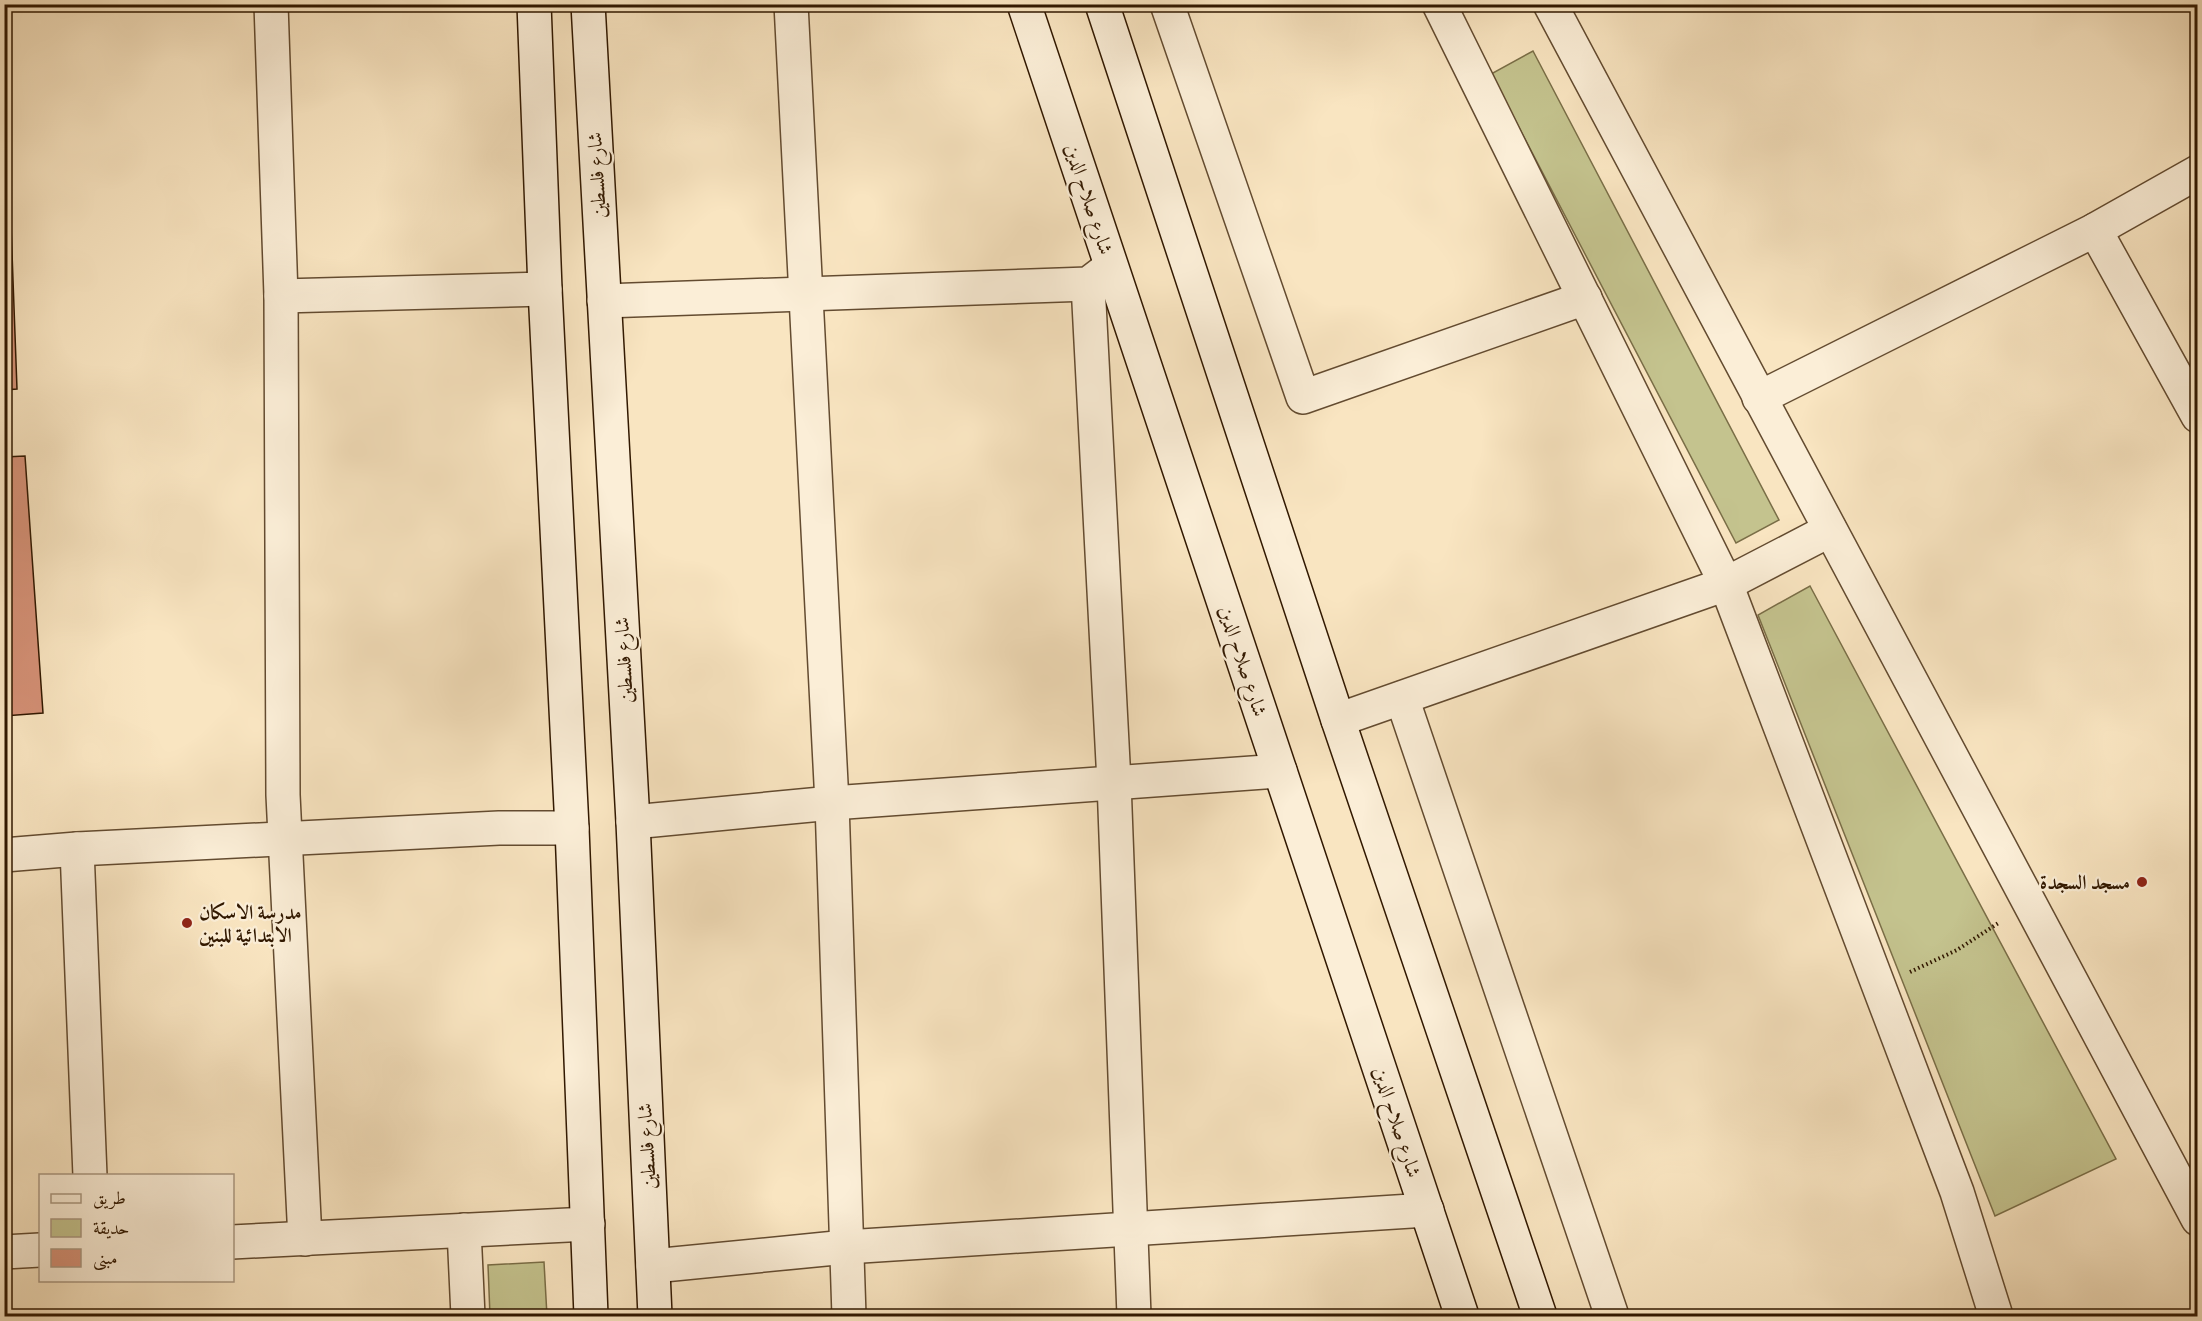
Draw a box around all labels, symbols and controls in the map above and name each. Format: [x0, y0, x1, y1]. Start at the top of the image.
street label: شارع فلسطين [582, 131, 617, 219]
street label: شارع صلاح الدين [1055, 140, 1119, 259]
street label: شارع صلاح الدين [1209, 602, 1273, 721]
street label: شارع فلسطين [609, 616, 644, 704]
place label: مسجد السجدة [2040, 870, 2130, 895]
marker: مسجد السجدة [2135, 875, 2149, 889]
place label: مدرسة الاسكان الابتدائية للبنين [199, 900, 302, 948]
marker: مدرسة الاسكان الابتدائية للبنين [180, 916, 194, 930]
street label: شارع صلاح الدين [1363, 1063, 1427, 1182]
street label: شارع فلسطين [632, 1102, 667, 1190]
legend [39, 1174, 234, 1282]
text: طريق [93, 1187, 126, 1210]
text: حديقة [93, 1217, 129, 1240]
text: مبنى [93, 1247, 118, 1271]

